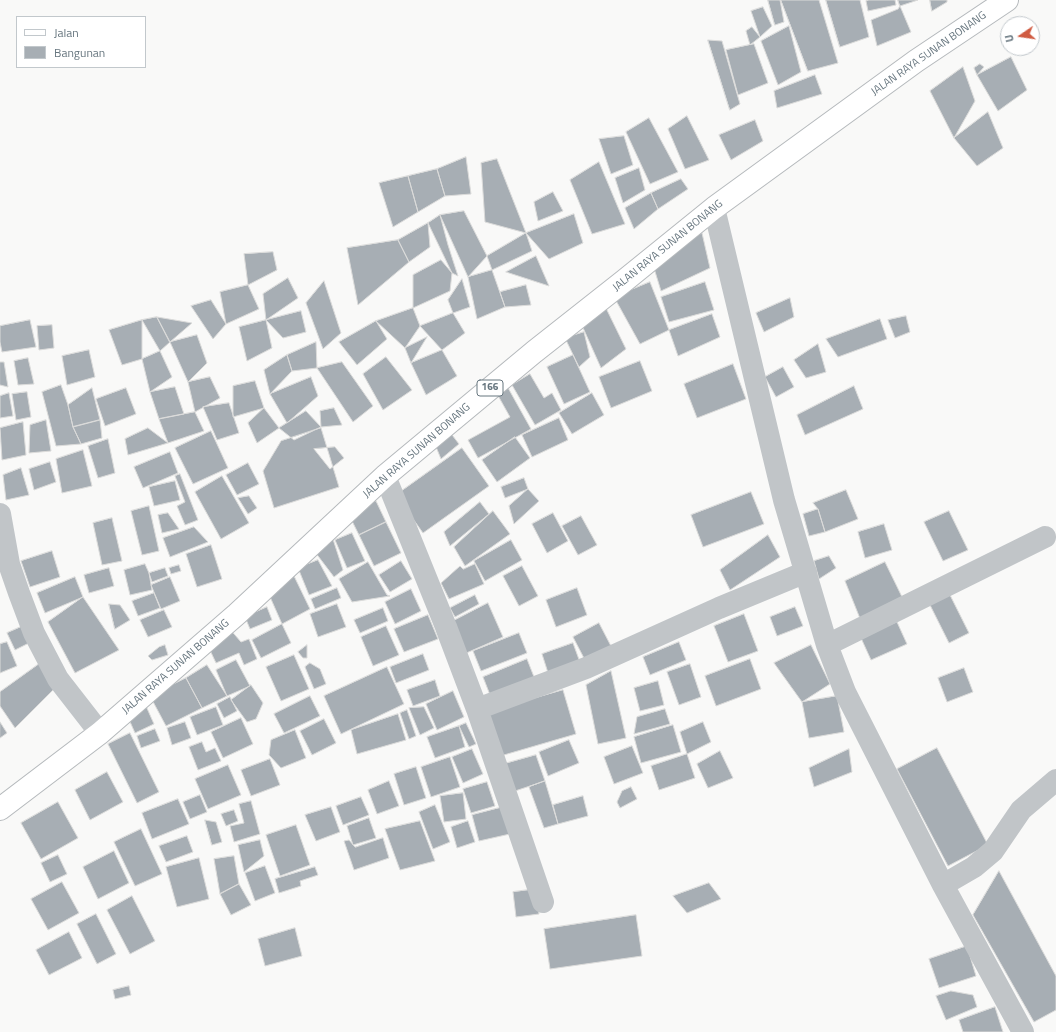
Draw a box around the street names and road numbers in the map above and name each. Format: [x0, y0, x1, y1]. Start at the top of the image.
street label: JALAN RAYA SUNAN BONANG [869, 9, 989, 99]
street label: JALAN RAYA SUNAN BONANG [610, 198, 726, 294]
road number: 166 [477, 380, 503, 396]
street label: JALAN RAYA SUNAN BONANG [361, 401, 473, 501]
street label: JALAN RAYA SUNAN BONANG [120, 617, 232, 717]

